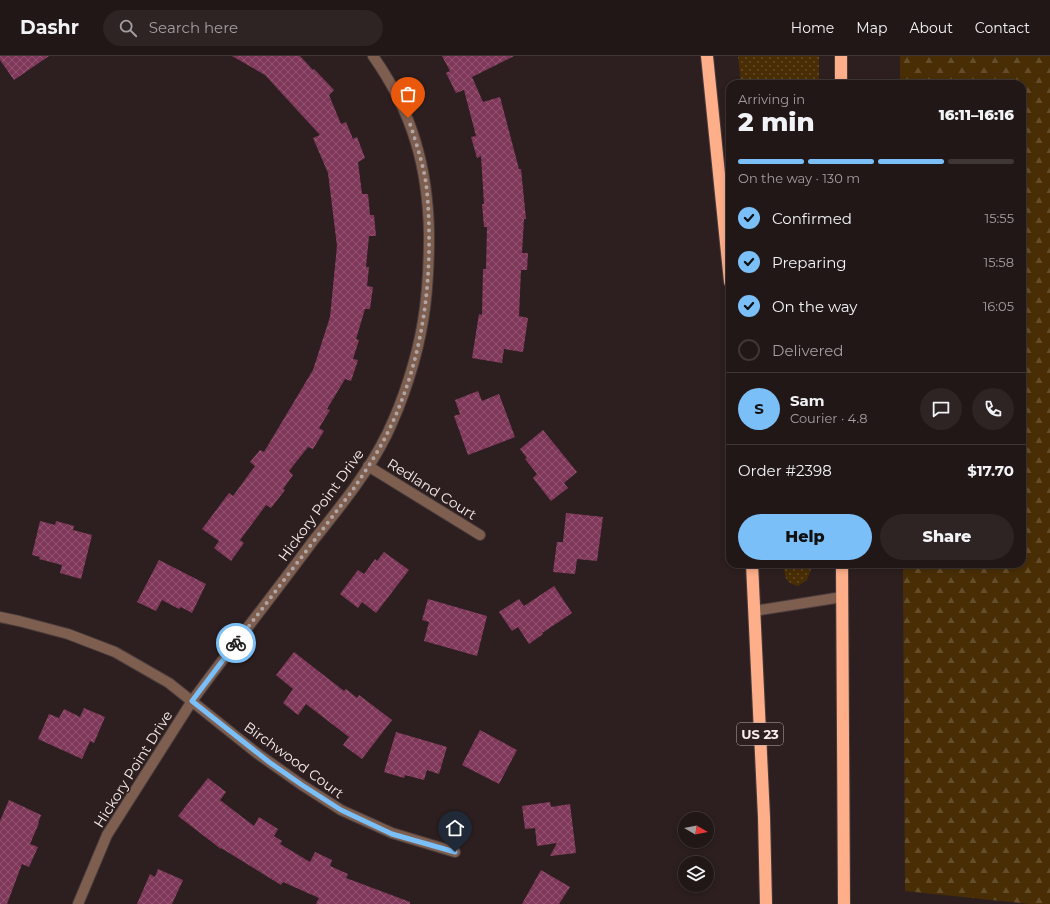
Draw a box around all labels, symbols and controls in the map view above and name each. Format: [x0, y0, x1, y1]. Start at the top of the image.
search box [103, 10, 383, 46]
text: Dashr [20, 16, 79, 39]
icon: search [117, 17, 139, 39]
text: Search here [149, 18, 238, 37]
text: Home [791, 19, 834, 37]
text: Map [856, 19, 887, 37]
text: About [909, 19, 953, 37]
text: Contact [975, 19, 1030, 37]
pin [391, 77, 425, 118]
icon: bag [397, 83, 419, 105]
text: Arriving in [738, 91, 805, 107]
text: 16:11–16:16 [939, 105, 1014, 124]
text: 2 min [738, 106, 815, 138]
text: On the way · 130 m [738, 170, 860, 186]
icon: check [738, 207, 760, 229]
text: Confirmed [772, 209, 852, 228]
text: 15:55 [985, 210, 1014, 226]
icon: check [738, 251, 760, 273]
text: Preparing [772, 253, 847, 272]
text: 15:58 [984, 254, 1014, 270]
icon: check [738, 295, 760, 317]
text: On the way [772, 297, 857, 316]
text: 16:05 [983, 298, 1014, 314]
text: Delivered [772, 341, 844, 360]
button: chat [920, 388, 962, 430]
button: phone [972, 388, 1014, 430]
text: Sam [790, 391, 825, 410]
text: S [754, 399, 764, 418]
text: Courier · 4.8 [790, 410, 868, 426]
street label: Hickory Point Drive [274, 445, 368, 565]
street label: Redland Court [384, 454, 480, 524]
text: Order #2398 [738, 461, 832, 480]
text: $17.70 [967, 461, 1014, 480]
button: Help [738, 514, 872, 560]
button: Share [880, 514, 1014, 560]
courier [216, 623, 256, 663]
icon: bike [225, 632, 247, 654]
street label: Hickory Point Drive [90, 707, 176, 831]
street label: Birchwood Court [241, 718, 348, 802]
road number: US 23 [737, 723, 783, 745]
pin [438, 811, 472, 852]
north arrow [678, 812, 714, 848]
map controls [678, 812, 714, 892]
icon: home [444, 817, 466, 839]
button: layers [678, 856, 714, 892]

